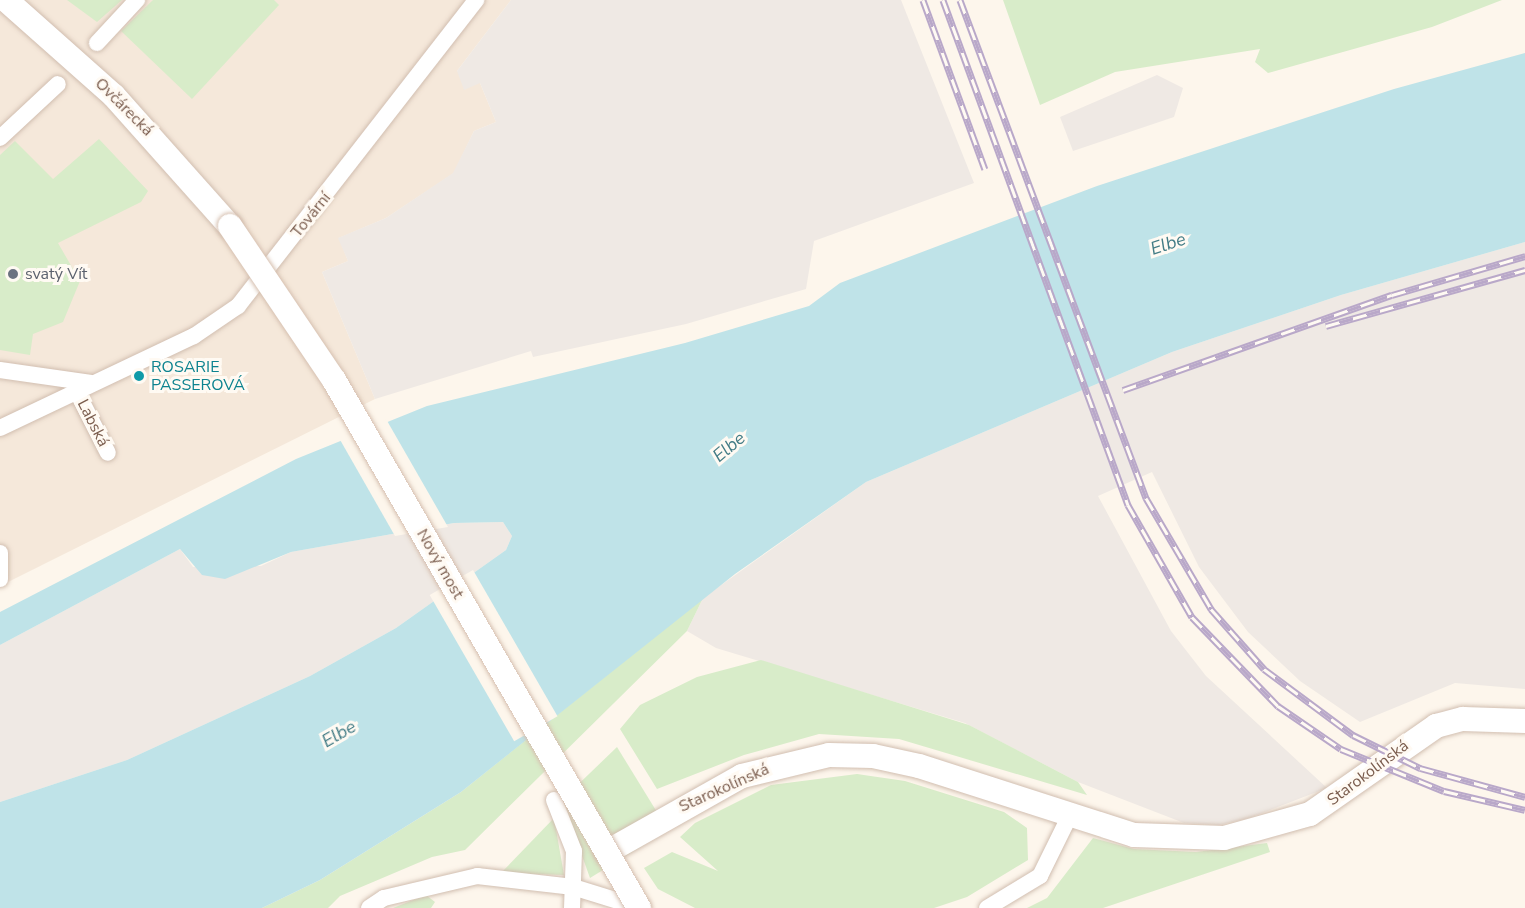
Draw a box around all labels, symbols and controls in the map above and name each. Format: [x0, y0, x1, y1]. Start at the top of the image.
street label: Ovčárecká [91, 74, 157, 140]
street label: Tovární [287, 189, 335, 241]
water label: Elbe [1148, 228, 1188, 260]
place label: svatý Vít [25, 264, 87, 284]
marker: svatý Vít [6, 267, 20, 281]
place label: ROSARIE PASSEROVÁ [151, 357, 245, 395]
marker: ROSARIE PASSEROVÁ [132, 369, 146, 383]
street label: Labská [73, 396, 113, 450]
water label: Elbe [708, 427, 750, 467]
street label: Nový most [412, 526, 468, 602]
water label: Elbe [318, 716, 360, 752]
street label: Starokolínská [1324, 736, 1412, 810]
street label: Starokolínská [676, 760, 772, 816]

